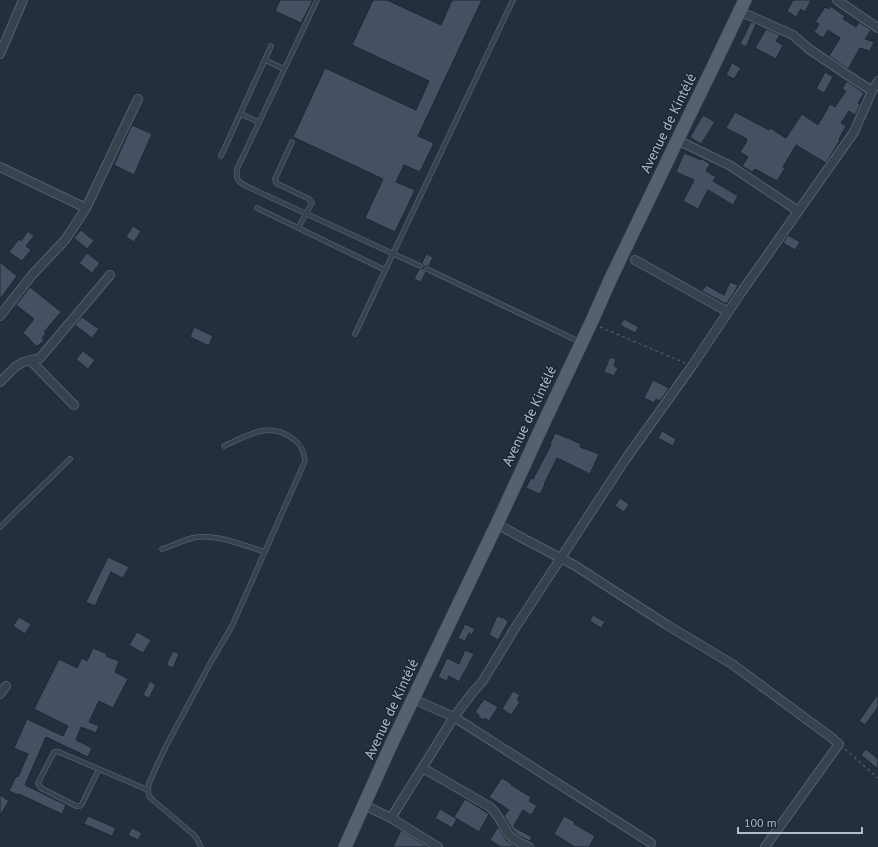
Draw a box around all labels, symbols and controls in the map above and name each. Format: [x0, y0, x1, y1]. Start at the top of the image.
street label: Avenue de Kintélé [636, 70, 700, 176]
street label: Avenue de Kintélé [498, 363, 560, 469]
street label: Avenue de Kintélé [360, 656, 422, 762]
scale bar [738, 809, 862, 835]
text: 100 m [744, 815, 777, 830]

